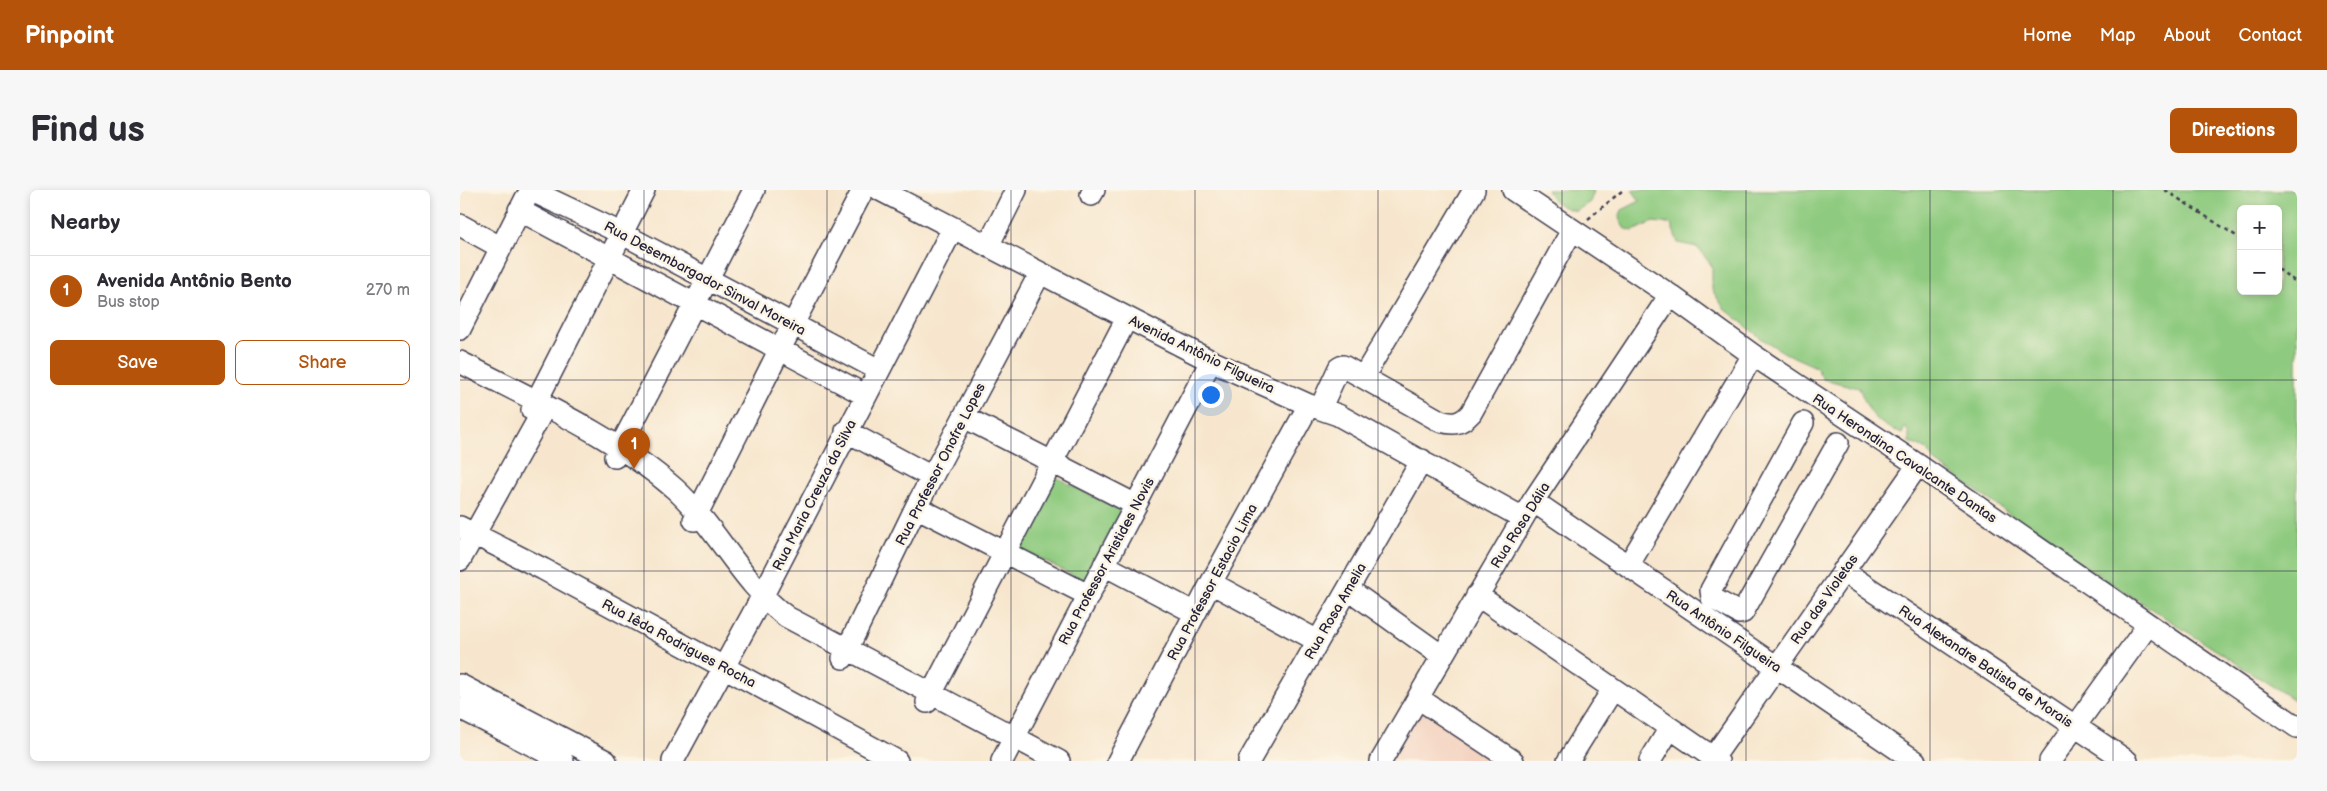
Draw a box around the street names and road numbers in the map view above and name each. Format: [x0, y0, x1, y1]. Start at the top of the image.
street label: Rua Desembargador Sinval Moreira [601, 218, 809, 339]
street label: Avenida Antônio Filgueira [1126, 312, 1277, 397]
street label: Rua Professor Onofre Lopes [892, 380, 989, 548]
street label: Rua Herondina Cavalcante Dantas [1809, 390, 2000, 527]
street label: Rua Maria Creuza da Silva [769, 417, 860, 574]
street label: Rua Professor Aristides Novis [1055, 474, 1158, 648]
street label: Rua Rosa Dália [1487, 479, 1554, 571]
street label: Rua Professor Estacio Lima [1164, 501, 1261, 663]
street label: Rua das Violetas [1787, 551, 1862, 647]
street label: Rua Rosa Amelia [1301, 560, 1370, 663]
street label: Rua Antônio Filgueira [1663, 587, 1785, 676]
street label: Rua Iêda Rodrigues Rocha [599, 596, 759, 691]
street label: Rua Alexandre Batista de Morais [1895, 602, 2076, 731]

